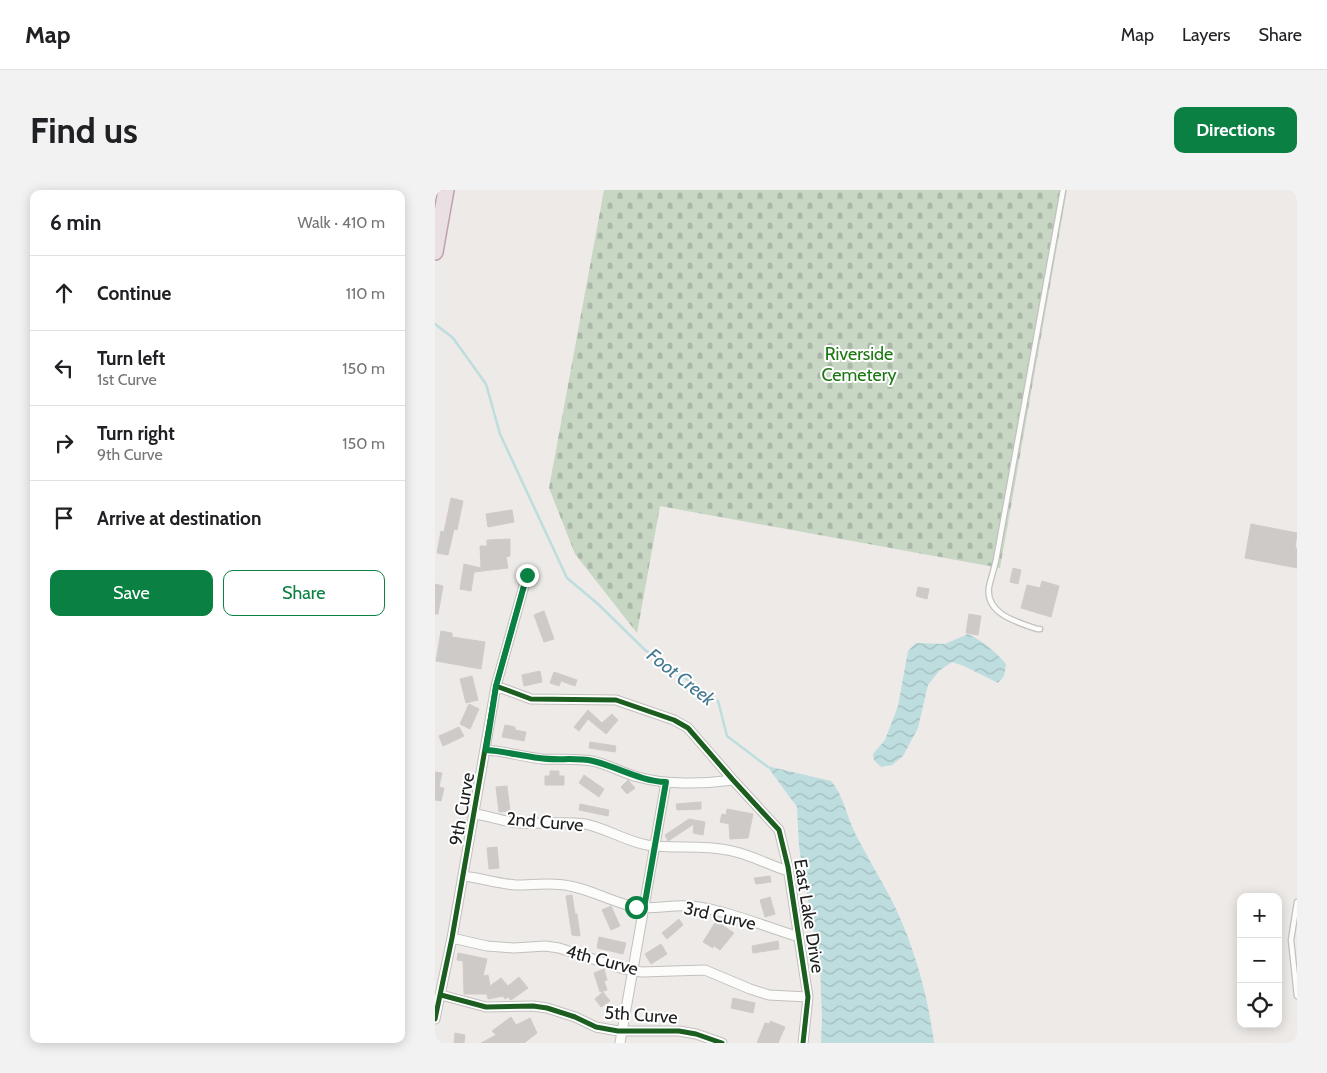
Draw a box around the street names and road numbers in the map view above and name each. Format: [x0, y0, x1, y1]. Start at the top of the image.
street label: 9th Curve [445, 771, 479, 847]
street label: 2nd Curve [505, 808, 585, 836]
street label: East Lake Drive [789, 857, 829, 975]
street label: 3rd Curve [682, 897, 758, 935]
street label: 4th Curve [563, 940, 641, 980]
street label: 5th Curve [604, 1001, 678, 1029]

